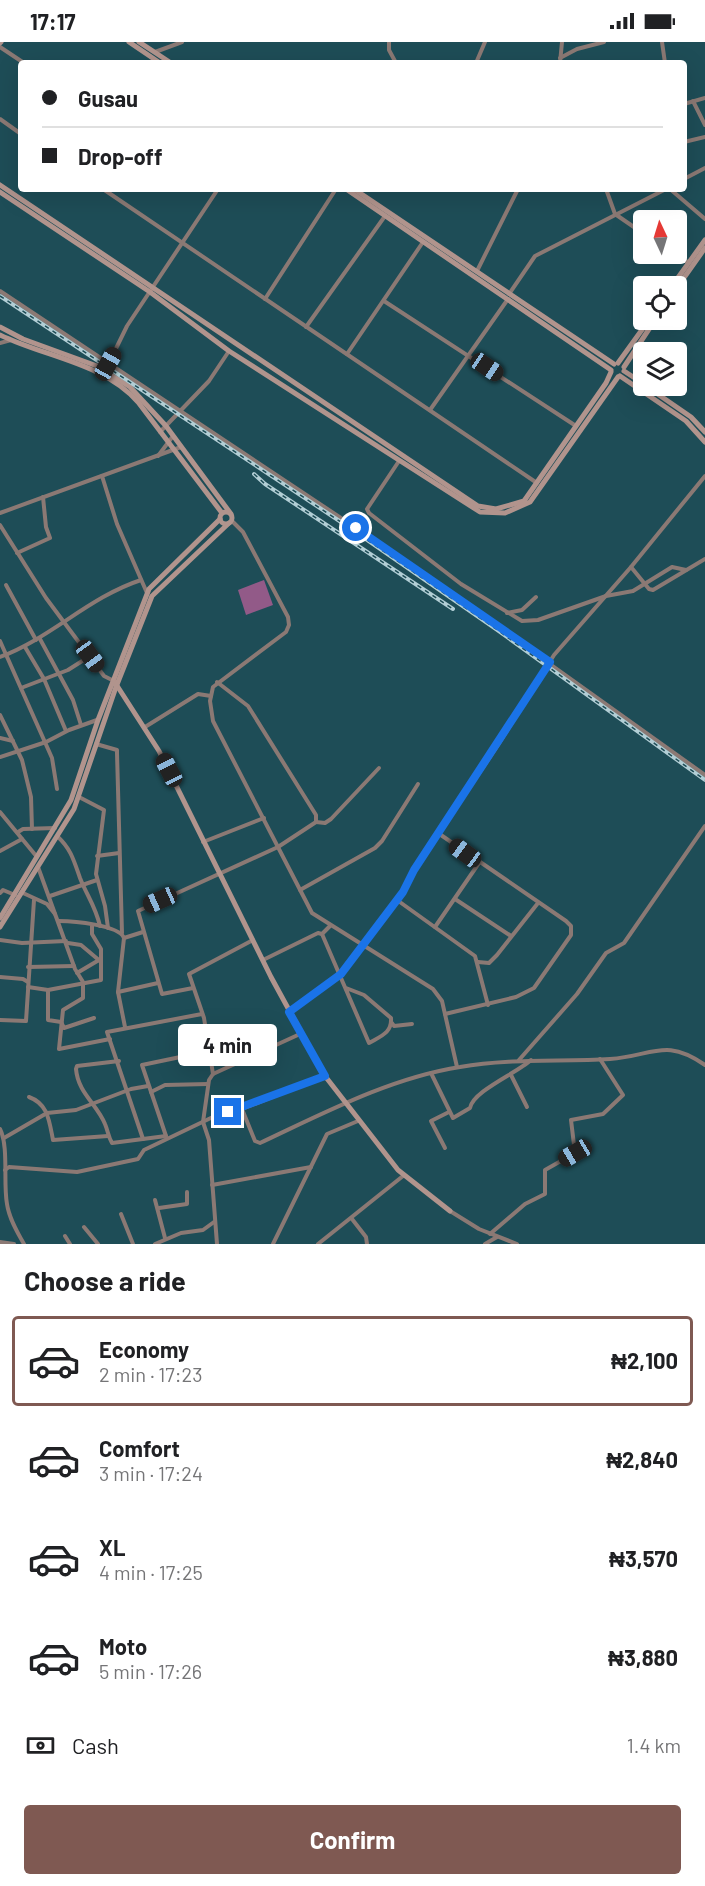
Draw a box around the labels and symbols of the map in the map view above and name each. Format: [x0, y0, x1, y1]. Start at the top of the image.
north arrow [633, 210, 687, 264]
car [91, 344, 125, 384]
car [467, 349, 507, 385]
route start [342, 514, 369, 541]
car [72, 636, 108, 676]
car [153, 750, 185, 790]
car [445, 835, 485, 871]
car [140, 884, 180, 916]
callout: 4 min [178, 1025, 278, 1067]
route end [214, 1098, 241, 1125]
car [555, 1136, 595, 1170]

